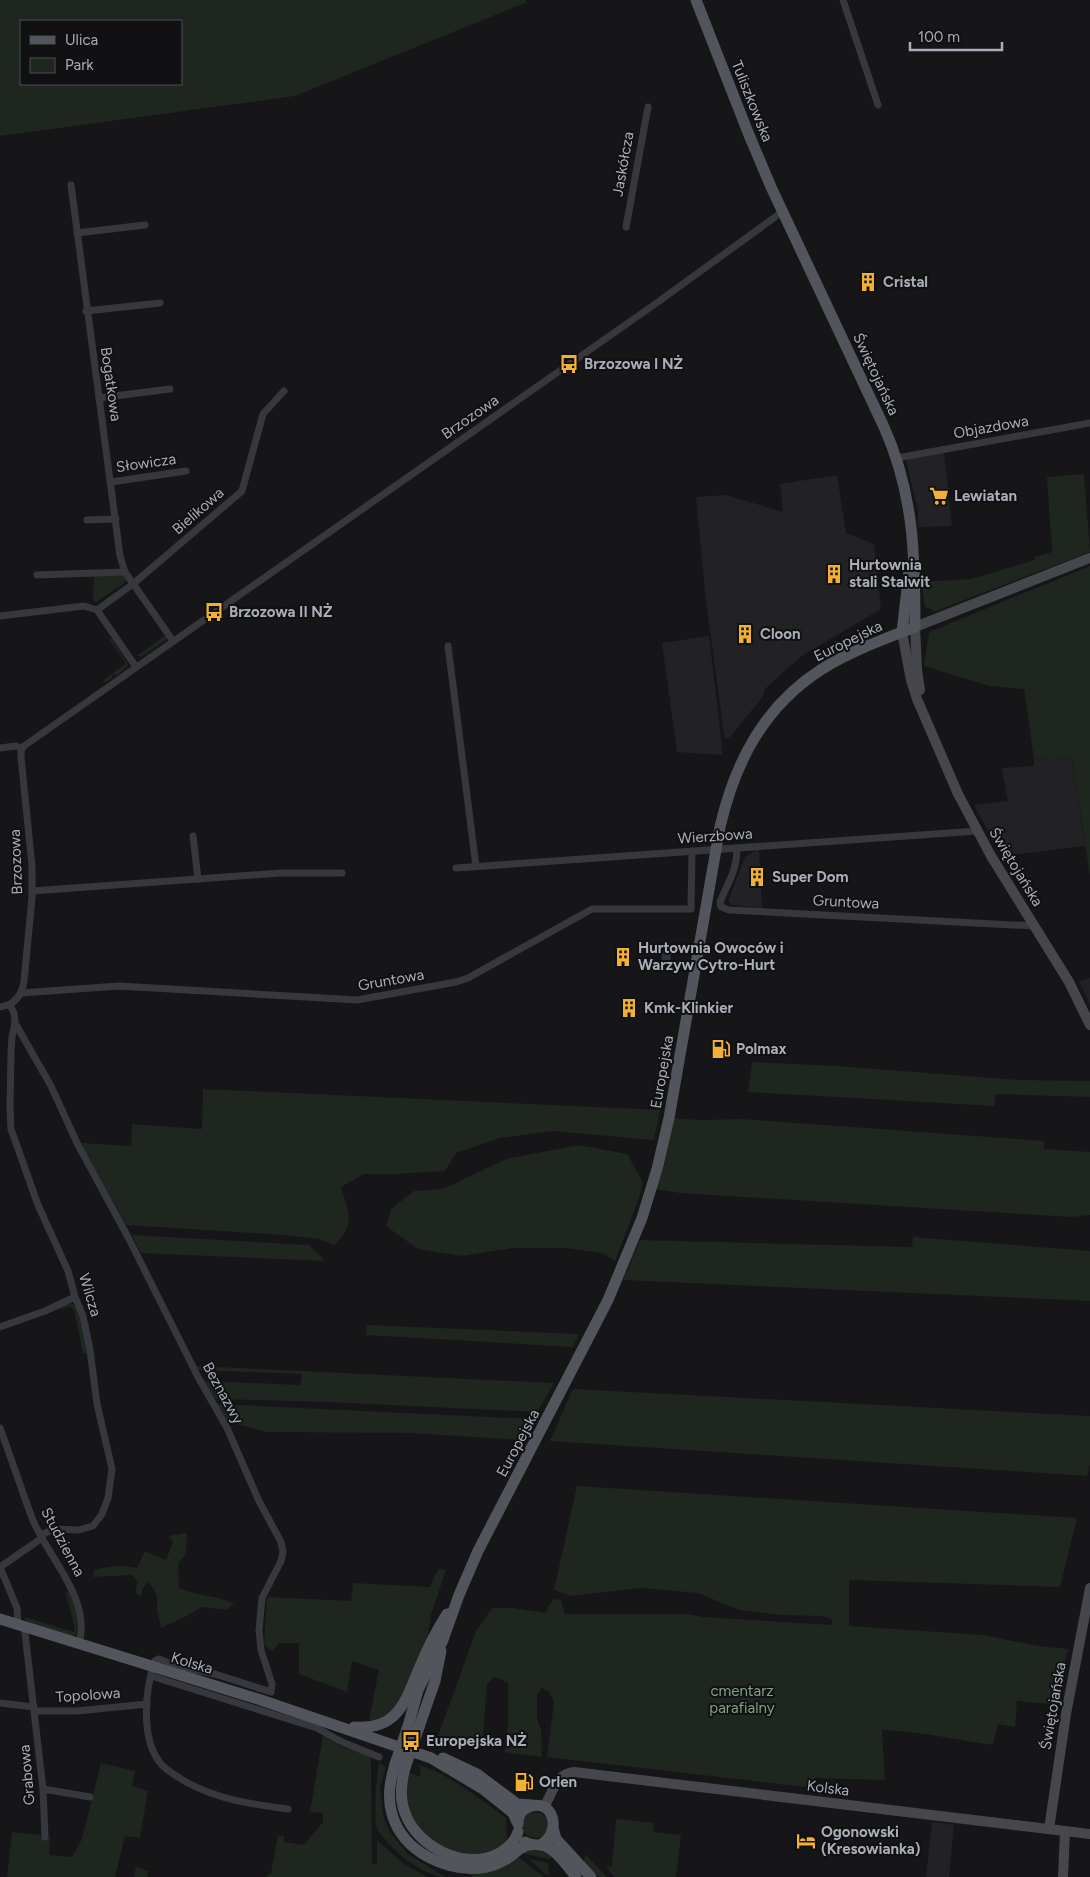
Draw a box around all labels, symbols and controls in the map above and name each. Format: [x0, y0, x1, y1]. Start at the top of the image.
legend [20, 20, 182, 85]
scale bar [910, 20, 1002, 52]
text: 100 m [918, 28, 960, 46]
text: Ulica [65, 31, 98, 49]
text: Park [65, 56, 94, 74]
street label: Tuliszkowska [728, 58, 776, 144]
street label: Jaskółcza [608, 130, 638, 198]
building icon: Cristal [857, 271, 879, 293]
place label: Cristal [883, 273, 928, 291]
street label: Świętojańska [849, 330, 903, 418]
street label: Bogatkowa [97, 346, 125, 422]
bus stop icon: Brzozowa I NŻ [558, 353, 580, 375]
place label: Brzozowa I NŻ [584, 354, 683, 373]
street label: Brzozowa [438, 391, 502, 443]
street label: Objazdowa [952, 412, 1030, 442]
street label: Słowicza [115, 450, 177, 476]
street label: Bielikowa [169, 484, 227, 538]
supermarket icon: Lewiatan [928, 485, 950, 507]
place label: Lewiatan [954, 487, 1017, 505]
place label: Hurtownia stali Stalwit [849, 556, 930, 591]
building icon: Hurtownia stali Stalwit [823, 563, 845, 585]
bus stop icon: Brzozowa II NŻ [203, 601, 225, 623]
place label: Brzozowa II NŻ [229, 602, 332, 621]
street label: Europejska [811, 617, 885, 665]
building icon: Cloon [734, 623, 756, 645]
place label: Cloon [760, 625, 801, 643]
street label: Wierzbowa [677, 824, 753, 848]
street label: Świętojańska [985, 824, 1047, 910]
street label: Brzozowa [6, 829, 26, 895]
building icon: Super Dom [746, 866, 768, 888]
place label: Super Dom [772, 868, 849, 886]
street label: Gruntowa [812, 891, 880, 913]
place label: Hurtownia Owoców i Warzyw Cytro-Hurt [638, 939, 784, 974]
building icon: Hurtownia Owoców i Warzyw Cytro-Hurt [612, 946, 634, 968]
street label: Gruntowa [357, 965, 425, 995]
building icon: Kmk-Klinkier [618, 997, 640, 1019]
place label: Kmk-Klinkier [644, 999, 734, 1017]
street label: Europejska [647, 1034, 677, 1110]
fuel station icon: Polmax [710, 1038, 732, 1060]
place label: Polmax [736, 1040, 786, 1058]
street label: Wilcza [75, 1271, 105, 1319]
street label: Beznazwy [199, 1359, 247, 1427]
street label: Europejska [493, 1406, 543, 1480]
street label: Studzienna [37, 1504, 89, 1580]
street label: Kolska [169, 1648, 215, 1678]
street label: Świętojańska [1036, 1661, 1070, 1751]
park label: cmentarz parafialny [709, 1682, 775, 1717]
street label: Topolowa [55, 1684, 121, 1706]
bus stop icon: Europejska NŻ [400, 1730, 422, 1752]
place label: Europejska NŻ [426, 1731, 527, 1750]
street label: Grabowa [15, 1744, 39, 1806]
fuel station icon: Orlen [513, 1771, 535, 1793]
place label: Orlen [539, 1773, 577, 1791]
street label: Kolska [806, 1776, 850, 1800]
place label: Ogonowski (Kresowianka) [821, 1823, 921, 1858]
hotel icon: Ogonowski (Kresowianka) [795, 1830, 817, 1852]

